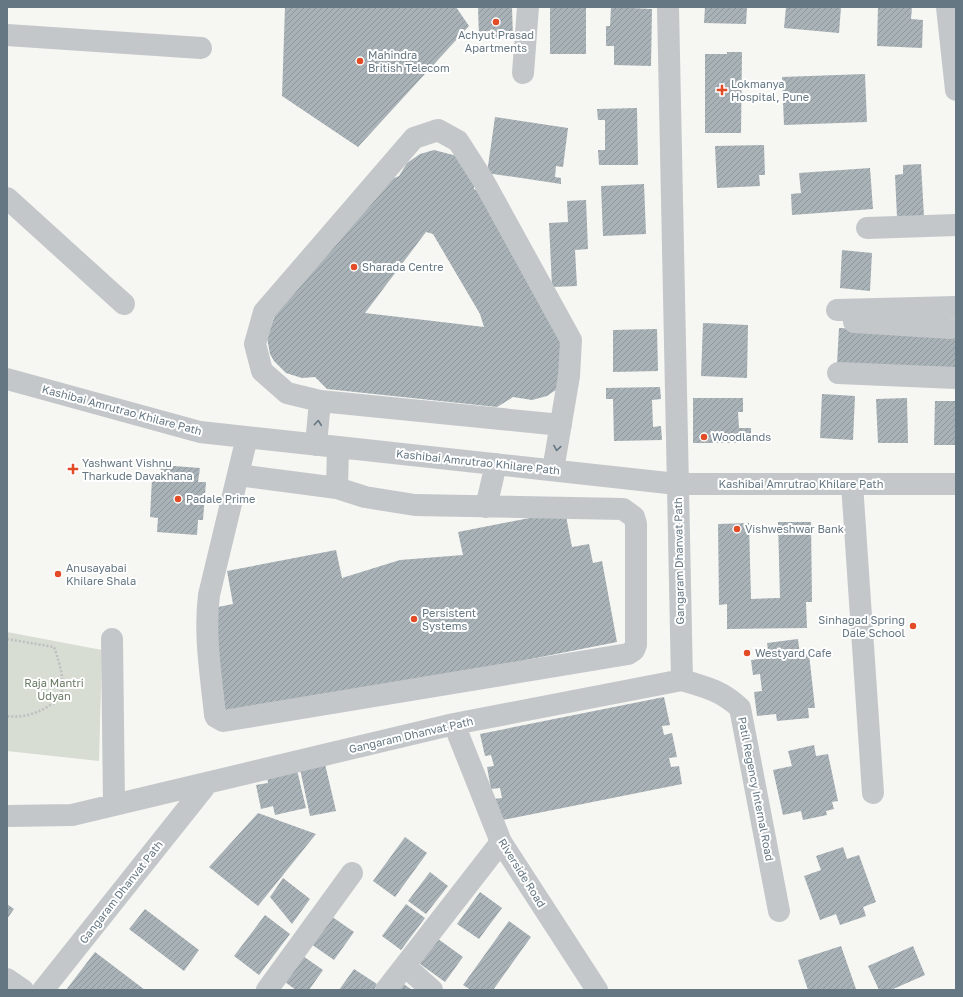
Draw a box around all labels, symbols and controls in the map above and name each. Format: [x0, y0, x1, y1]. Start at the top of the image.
marker: Achyut Prasad Apartments [491, 17, 501, 27]
place label: Achyut Prasad Apartments [458, 28, 534, 54]
place label: Mahindra British Telecom [368, 48, 450, 74]
marker: Mahindra British Telecom [355, 56, 365, 66]
place label: Lokmanya Hospital, Pune [731, 77, 809, 103]
marker: Lokmanya Hospital, Pune [716, 84, 728, 96]
place label: Sharada Centre [362, 260, 444, 273]
marker: Sharada Centre [349, 262, 359, 272]
street label: Kashibai Amrutrao Khilare Path [41, 382, 203, 437]
one-way arrow [313, 420, 322, 426]
place label: Woodlands [712, 430, 771, 443]
marker: Woodlands [699, 432, 709, 442]
one-way arrow [553, 445, 562, 451]
street label: Kashibai Amrutrao Khilare Path [395, 446, 561, 477]
place label: Yashwant Vishnu Tharkude Davakhana [82, 456, 193, 482]
marker: Yashwant Vishnu Tharkude Davakhana [67, 463, 79, 475]
street label: Kashibai Amrutrao Khilare Path [719, 477, 883, 490]
place label: Padale Prime [186, 492, 255, 505]
marker: Padale Prime [173, 494, 183, 504]
street label: Gangaram Dhanvat Path [671, 497, 686, 625]
place label: Vishweshwar Bank [745, 522, 844, 535]
marker: Vishweshwar Bank [732, 524, 742, 534]
place label: Anusayabai Khilare Shala [66, 561, 136, 587]
marker: Anusayabai Khilare Shala [53, 569, 63, 579]
place label: Persistent Systems [422, 606, 476, 632]
place label: Sinhagad Spring Dale School [818, 613, 905, 639]
marker: Persistent Systems [409, 614, 419, 624]
marker: Sinhagad Spring Dale School [908, 621, 918, 631]
place label: Westyard Cafe [755, 646, 832, 659]
marker: Westyard Cafe [742, 648, 752, 658]
park label: Raja Mantri Udyan [24, 676, 84, 702]
street label: Gangaram Dhanvat Path [347, 714, 474, 755]
street label: Patil Regency Internal Road [736, 716, 777, 862]
street label: Riverside Road [496, 836, 549, 910]
street label: Gangaram Dhanvat Path [76, 838, 165, 946]

